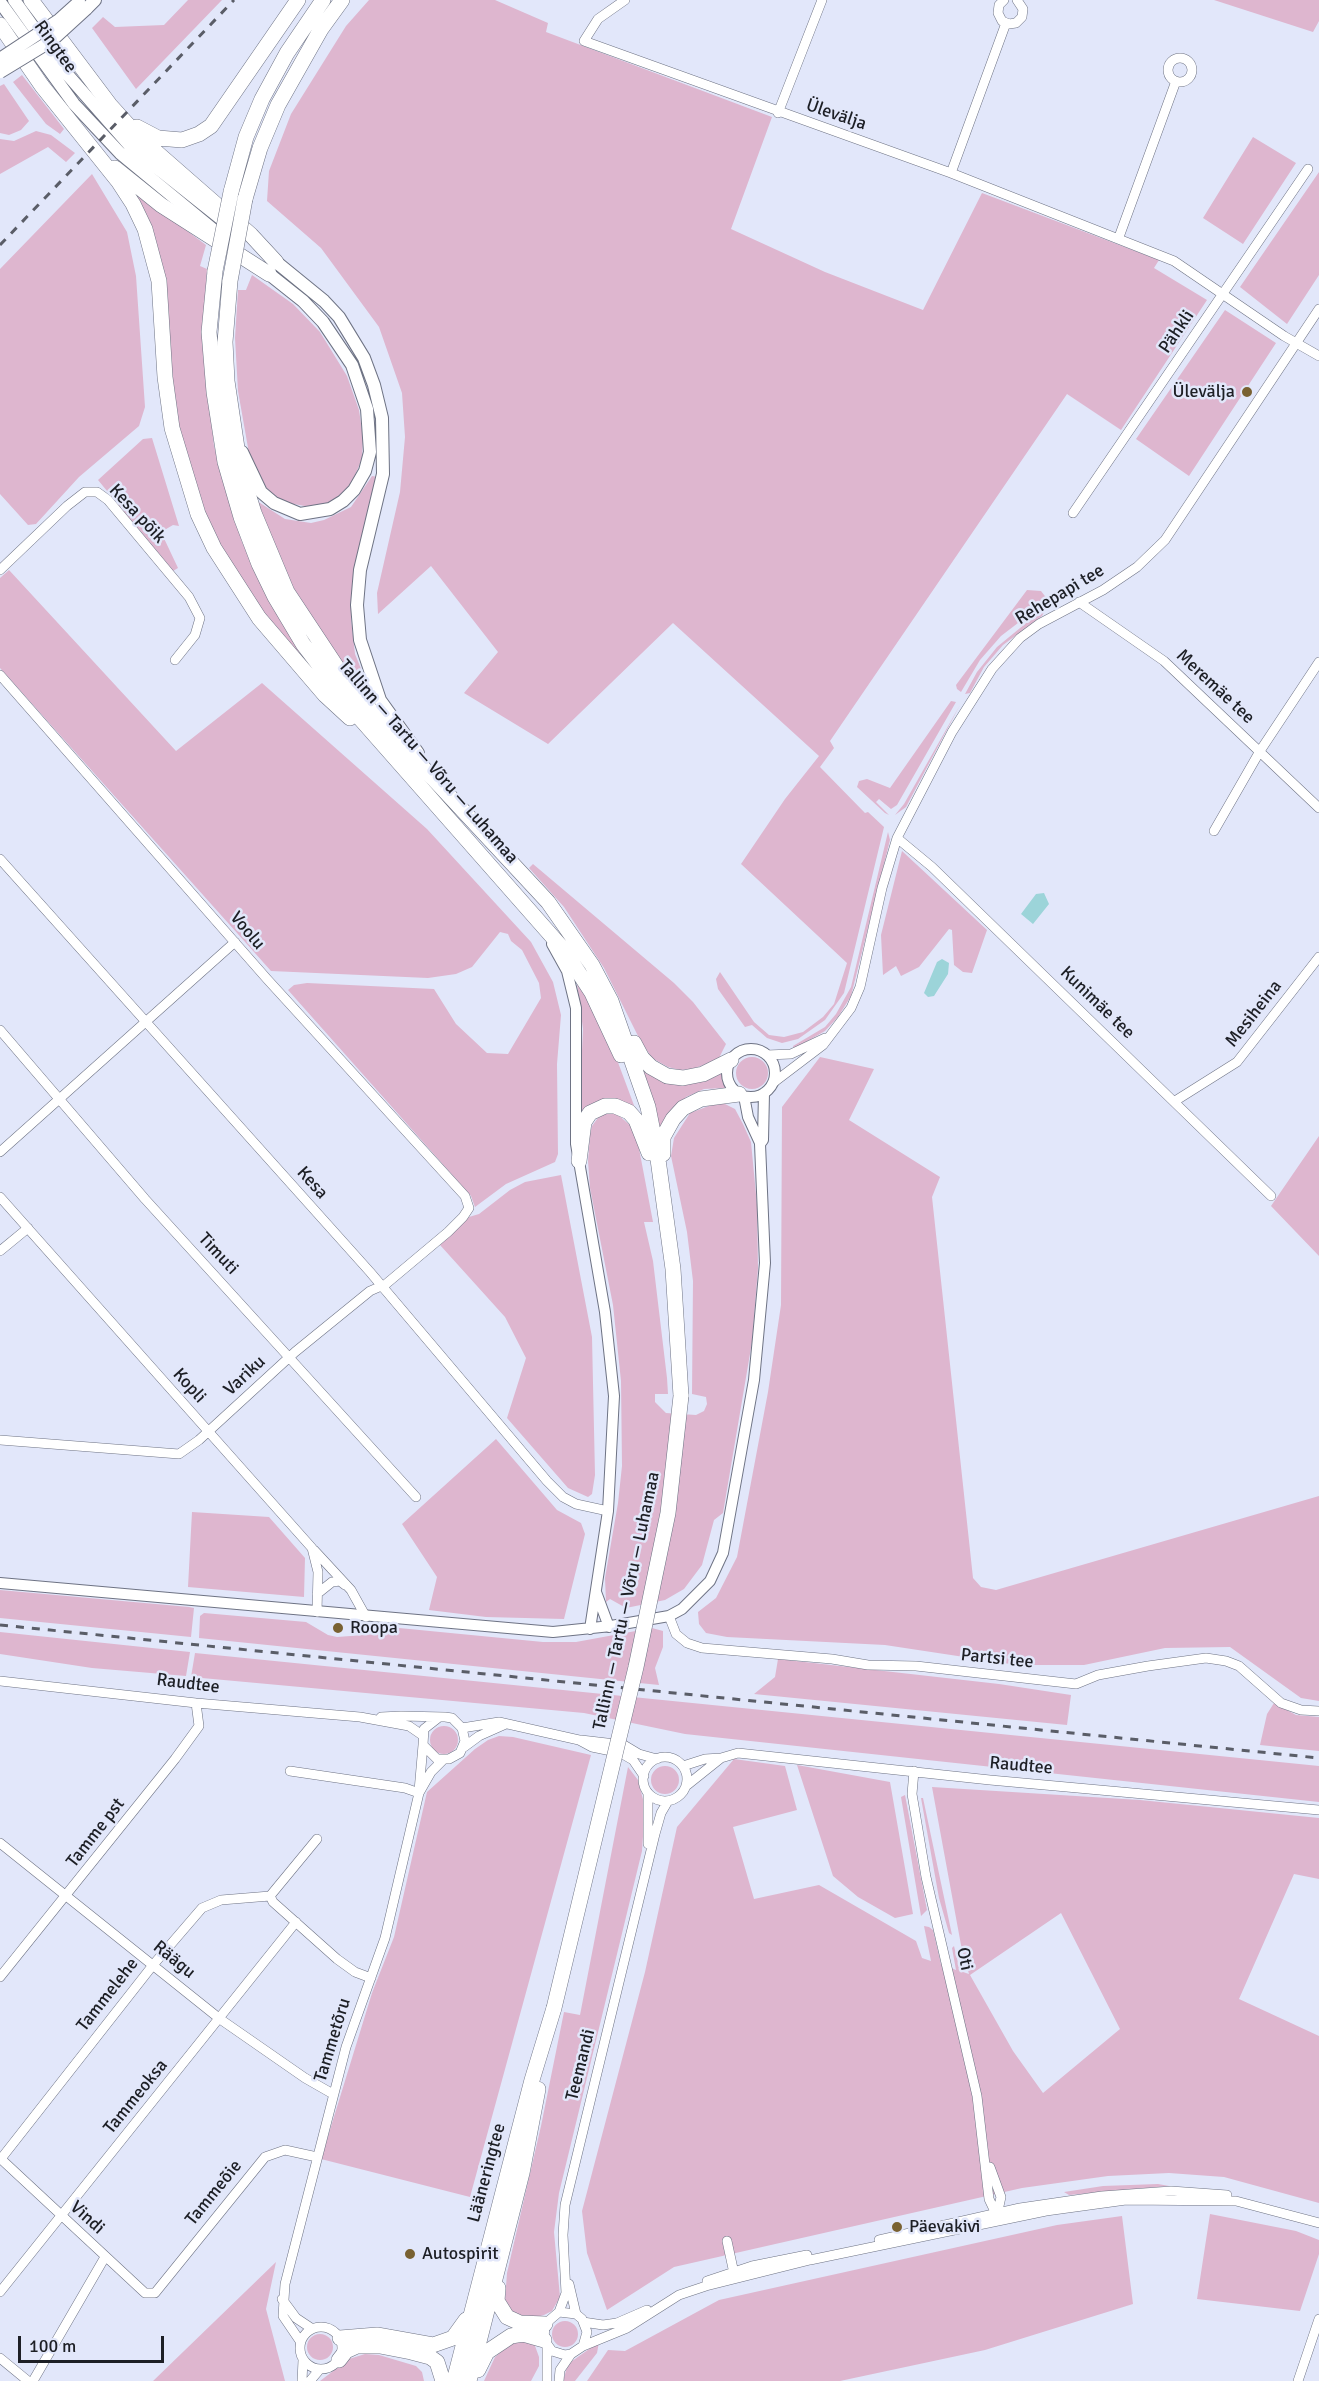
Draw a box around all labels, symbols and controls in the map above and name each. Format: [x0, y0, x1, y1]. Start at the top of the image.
street label: Ringtee [29, 17, 81, 77]
street label: Ülevälja [803, 95, 869, 135]
street label: Pähkli [1155, 306, 1199, 358]
place label: Ülevälja [1172, 381, 1235, 403]
marker: Ülevälja [1240, 385, 1254, 399]
street label: Kesa põik [104, 480, 170, 548]
street label: Rehepapi tee [1012, 560, 1108, 630]
street label: Meremäe tee [1171, 645, 1259, 729]
street label: Tallinn — Tartu — Võru — Luhamaa [333, 656, 523, 868]
street label: Voolu [225, 908, 269, 954]
street label: Kunimäe tee [1055, 962, 1139, 1044]
street label: Mesiheina [1221, 976, 1287, 1052]
street label: Kesa [292, 1162, 332, 1204]
street label: Timuti [193, 1229, 243, 1279]
street label: Variku [220, 1351, 270, 1401]
street label: Kopli [168, 1364, 210, 1408]
street label: Tallinn — Tartu — Võru — Luhamaa [589, 1470, 665, 1732]
place label: Roopa [350, 1617, 398, 1639]
marker: Roopa [331, 1621, 345, 1635]
street label: Partsi tee [960, 1644, 1034, 1674]
street label: Raudtee [155, 1669, 221, 1699]
street label: Raudtee [989, 1752, 1053, 1780]
street label: Tamme pst [62, 1794, 130, 1872]
street label: Räägu [148, 1936, 200, 1984]
street label: Oti [951, 1945, 977, 1973]
street label: Tammelehe [73, 1954, 143, 2036]
street label: Tammetõru [310, 1996, 356, 2084]
street label: Teemandi [562, 2027, 600, 2103]
street label: Tammeoksa [99, 2055, 173, 2139]
street label: Lääneringtee [463, 2121, 511, 2225]
street label: Tammeõie [181, 2156, 247, 2230]
street label: Vindi [65, 2197, 109, 2239]
place label: Päevakivi [909, 2216, 980, 2238]
marker: Päevakivi [890, 2220, 904, 2234]
place label: Autospirit [422, 2243, 498, 2265]
marker: Autospirit [403, 2247, 417, 2261]
scale bar [21, 2324, 166, 2362]
text: 100 m [29, 2335, 76, 2357]

